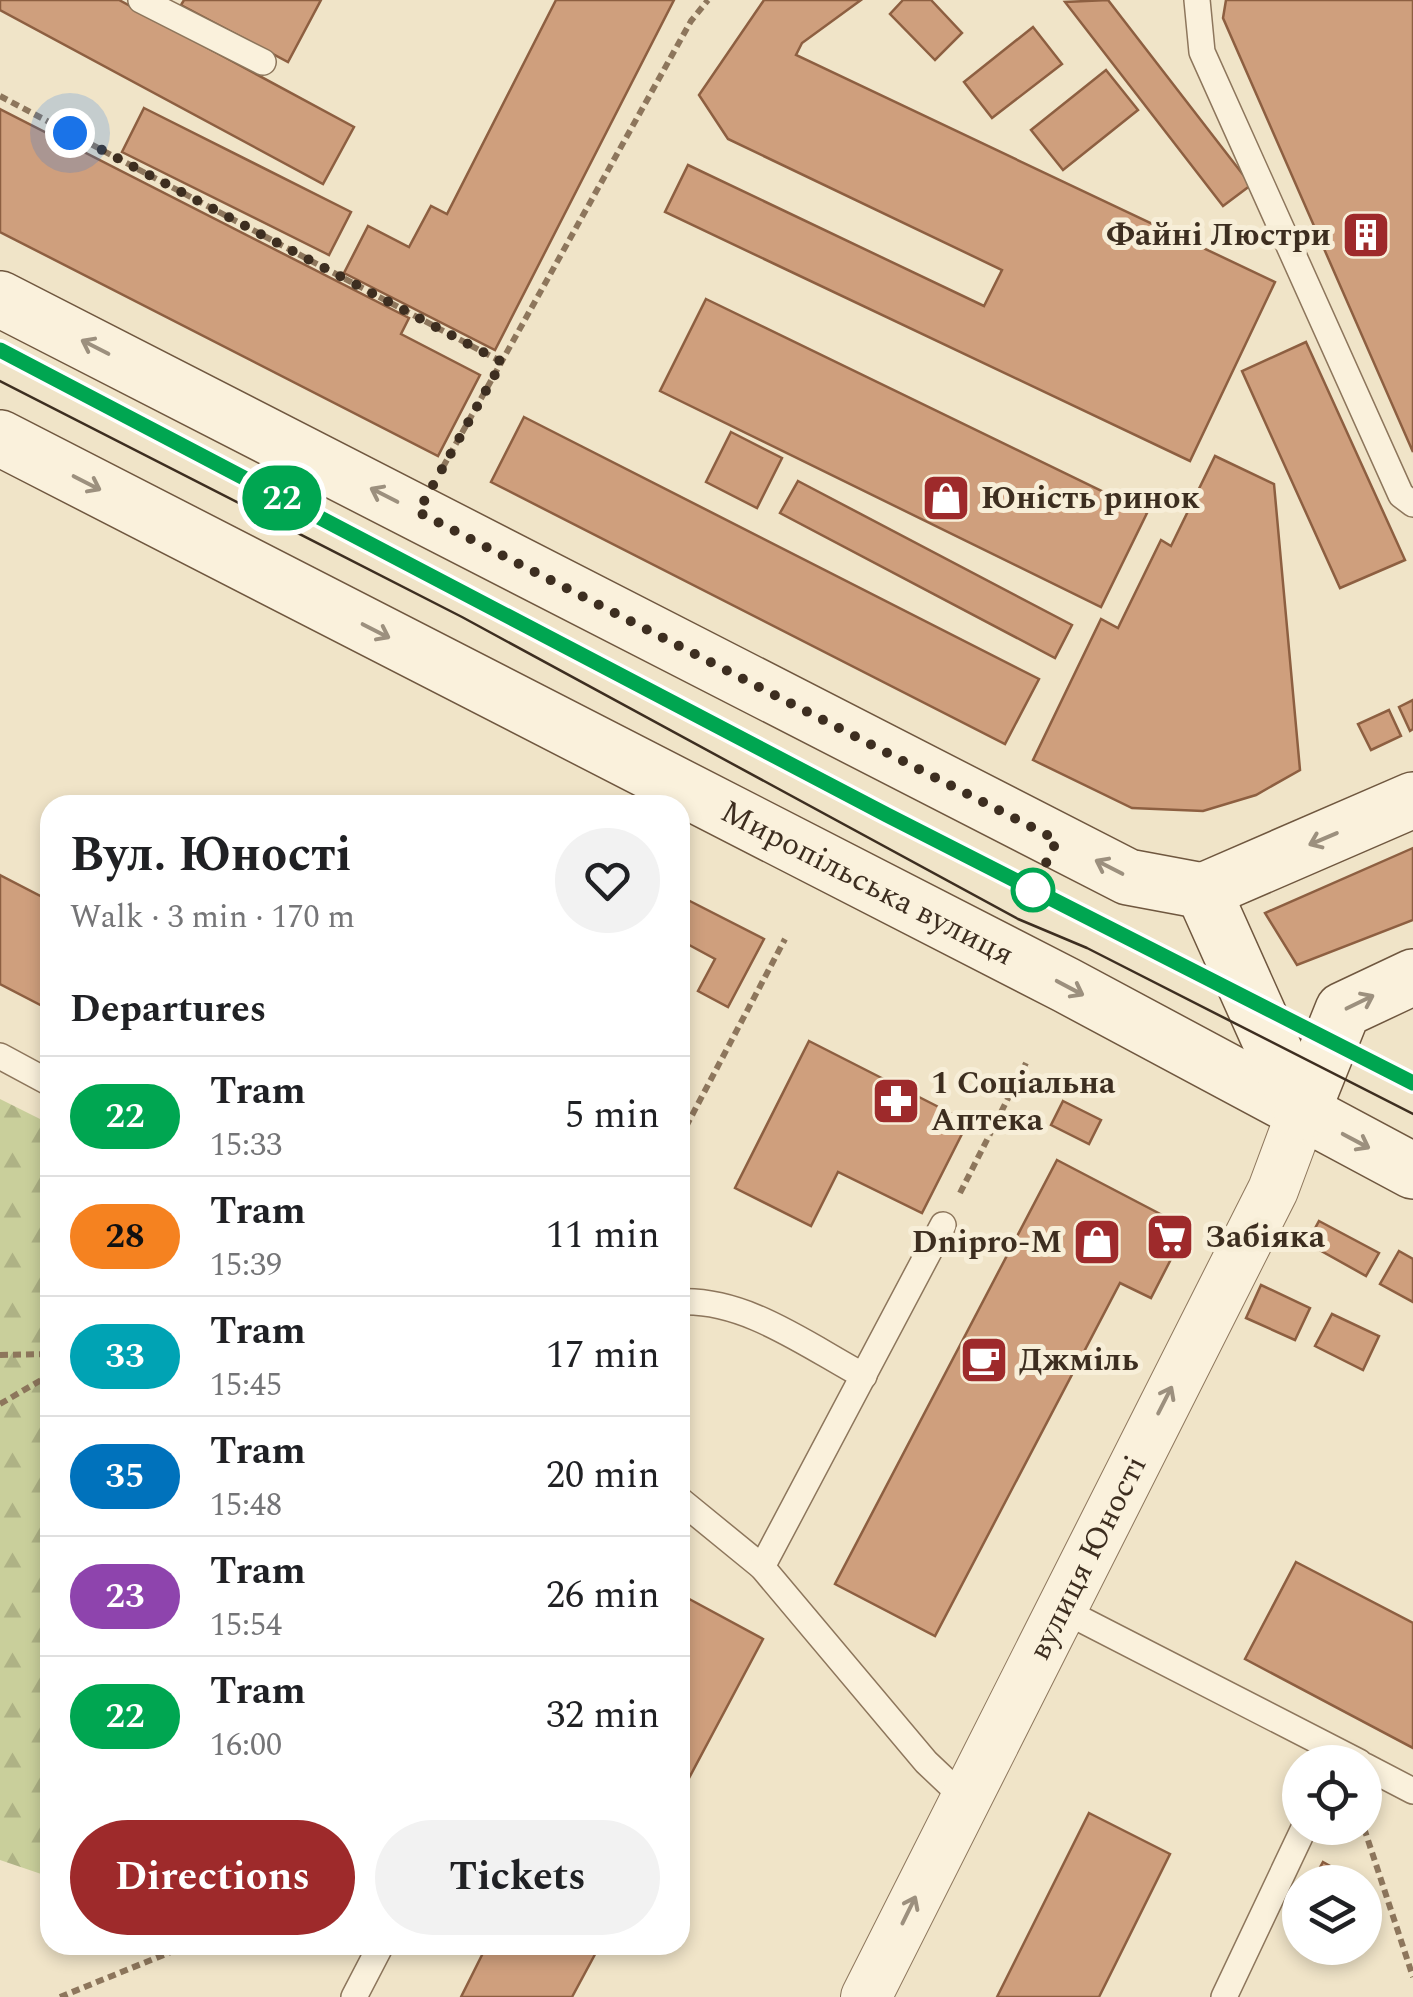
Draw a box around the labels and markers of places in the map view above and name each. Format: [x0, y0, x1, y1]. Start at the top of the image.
building icon: Файні Люстри [1340, 209, 1392, 261]
place label: Файні Люстри [1106, 211, 1331, 260]
shop icon: Юність ринок [920, 472, 972, 524]
place label: Юність ринок [981, 474, 1200, 523]
unlabelled marker [1012, 869, 1054, 911]
place label: 1 Соціальна Аптека [931, 1059, 1116, 1145]
pharmacy icon: 1 Соціальна Аптека [870, 1075, 922, 1127]
supermarket icon: Забіяка [1144, 1211, 1196, 1263]
place label: Забіяка [1205, 1213, 1326, 1262]
shop icon: Dnipro-M [1071, 1216, 1123, 1268]
place label: Dnipro-M [912, 1218, 1062, 1267]
cafe icon: Джміль [958, 1334, 1010, 1386]
place label: Джміль [1019, 1336, 1139, 1385]

